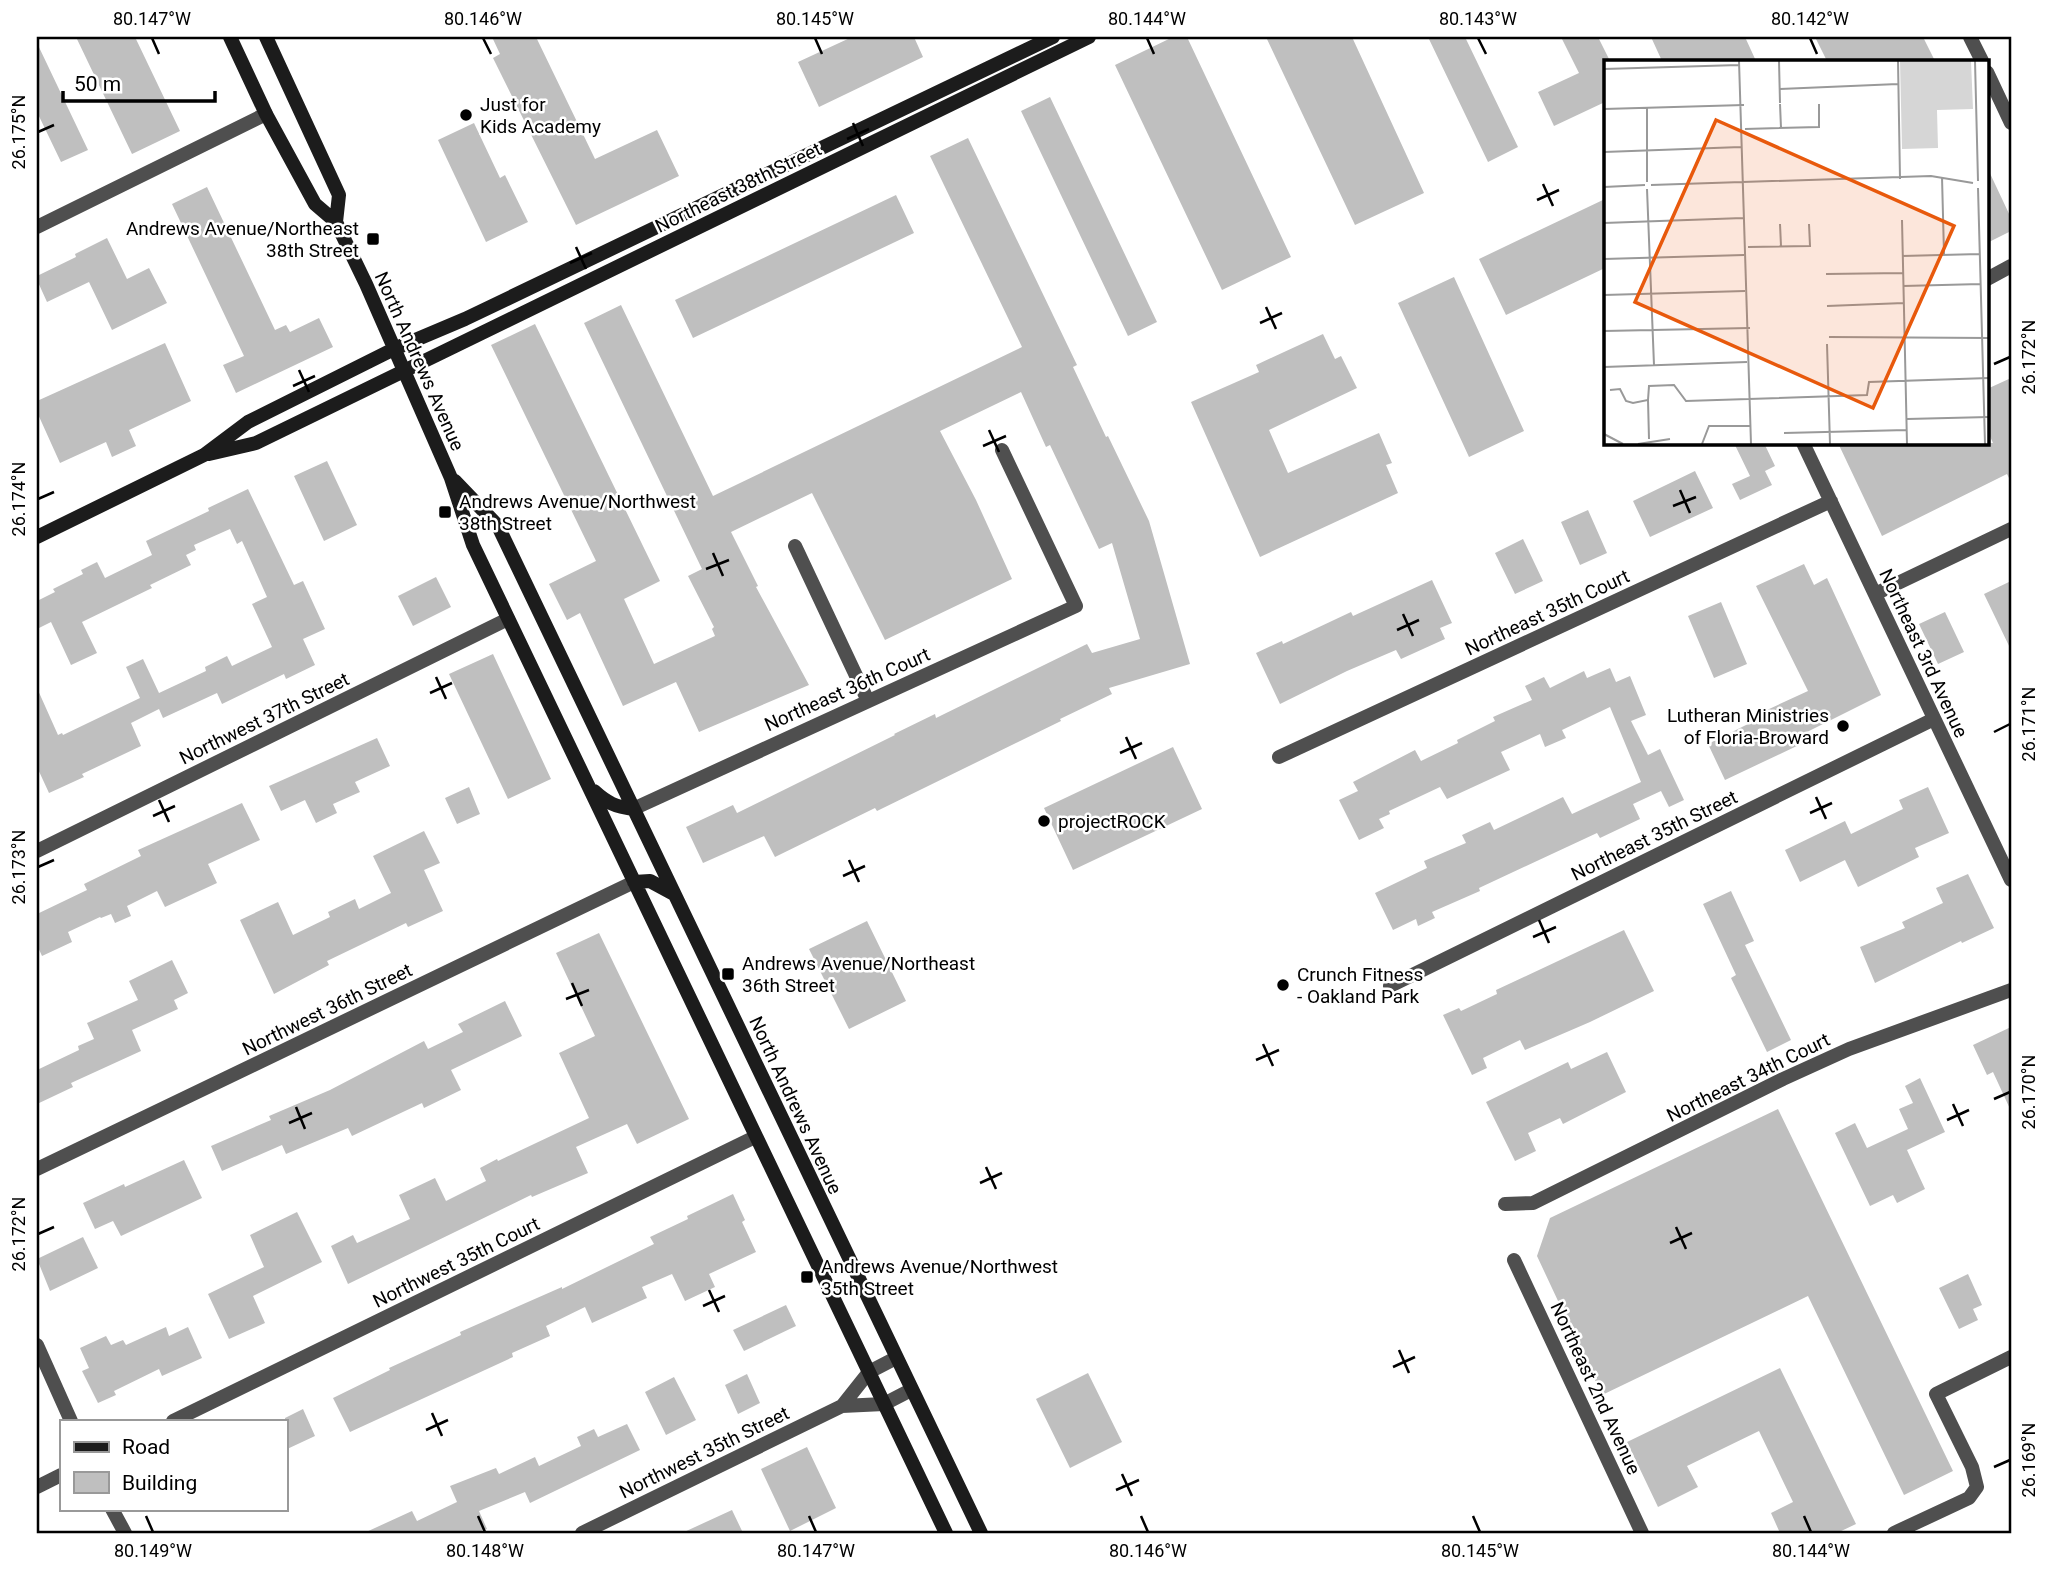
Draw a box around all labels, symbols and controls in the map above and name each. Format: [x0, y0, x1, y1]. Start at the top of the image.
text: 80.147°W [113, 8, 191, 29]
text: 80.146°W [444, 8, 522, 29]
text: 80.145°W [776, 8, 854, 29]
text: 80.144°W [1108, 8, 1186, 29]
text: 80.143°W [1439, 8, 1517, 29]
text: 80.142°W [1771, 8, 1849, 29]
scale bar [63, 60, 215, 104]
inset map [1604, 60, 1988, 444]
text: 50 m [74, 72, 121, 96]
place label: Just for Kids Academy [480, 93, 601, 138]
text: 26.175°N [8, 95, 29, 169]
marker: Just for Kids Academy [458, 107, 474, 123]
street label: Northeast 38th Street [651, 137, 825, 238]
place label: Andrews Avenue/Northeast 38th Street [126, 217, 359, 262]
marker: Andrews Avenue/Northeast 38th Street [365, 231, 381, 247]
street label: North Andrews Avenue [370, 268, 469, 454]
text: 26.172°N [2018, 320, 2039, 394]
text: 26.174°N [8, 462, 29, 536]
place label: Andrews Avenue/Northwest 38th Street [459, 490, 696, 535]
marker: Andrews Avenue/Northwest 38th Street [437, 504, 453, 520]
street label: Northeast 35th Court [1461, 564, 1633, 661]
street label: Northeast 3rd Avenue [1874, 565, 1973, 741]
street label: Northeast 36th Court [761, 643, 933, 736]
street label: Northwest 37th Street [176, 667, 353, 770]
text: 26.171°N [2018, 687, 2039, 761]
place label: Lutheran Ministries of Floria-Broward [1667, 704, 1829, 749]
marker: Lutheran Ministries of Floria-Broward [1835, 718, 1851, 734]
street label: Northeast 35th Street [1567, 785, 1741, 886]
place label: projectROCK [1058, 810, 1166, 833]
marker: projectROCK [1036, 813, 1052, 829]
text: 26.173°N [8, 830, 29, 904]
place label: Andrews Avenue/Northeast 36th Street [742, 952, 975, 997]
street label: Northwest 36th Street [239, 958, 416, 1061]
place label: Crunch Fitness - Oakland Park [1297, 963, 1423, 1008]
marker: Andrews Avenue/Northeast 36th Street [720, 966, 736, 982]
marker: Crunch Fitness - Oakland Park [1275, 977, 1291, 993]
street label: North Andrews Avenue [744, 1013, 847, 1198]
street label: Northeast 34th Court [1663, 1028, 1834, 1127]
text: 26.170°N [2018, 1055, 2039, 1129]
text: 26.172°N [8, 1197, 29, 1271]
street label: Northwest 35th Court [369, 1212, 543, 1313]
place label: Andrews Avenue/Northwest 35th Street [821, 1255, 1058, 1300]
marker: Andrews Avenue/Northwest 35th Street [799, 1269, 815, 1285]
street label: Northeast 2nd Avenue [1545, 1298, 1646, 1478]
street label: Northwest 35th Street [616, 1401, 793, 1504]
legend [60, 1420, 287, 1510]
text: 26.169°N [2018, 1423, 2039, 1497]
text: Road [122, 1435, 170, 1459]
text: Building [122, 1471, 197, 1495]
text: 80.149°W [114, 1540, 192, 1561]
text: 80.148°W [446, 1540, 524, 1561]
text: 80.147°W [777, 1540, 855, 1561]
text: 80.146°W [1109, 1540, 1187, 1561]
text: 80.145°W [1441, 1540, 1519, 1561]
text: 80.144°W [1772, 1540, 1850, 1561]

